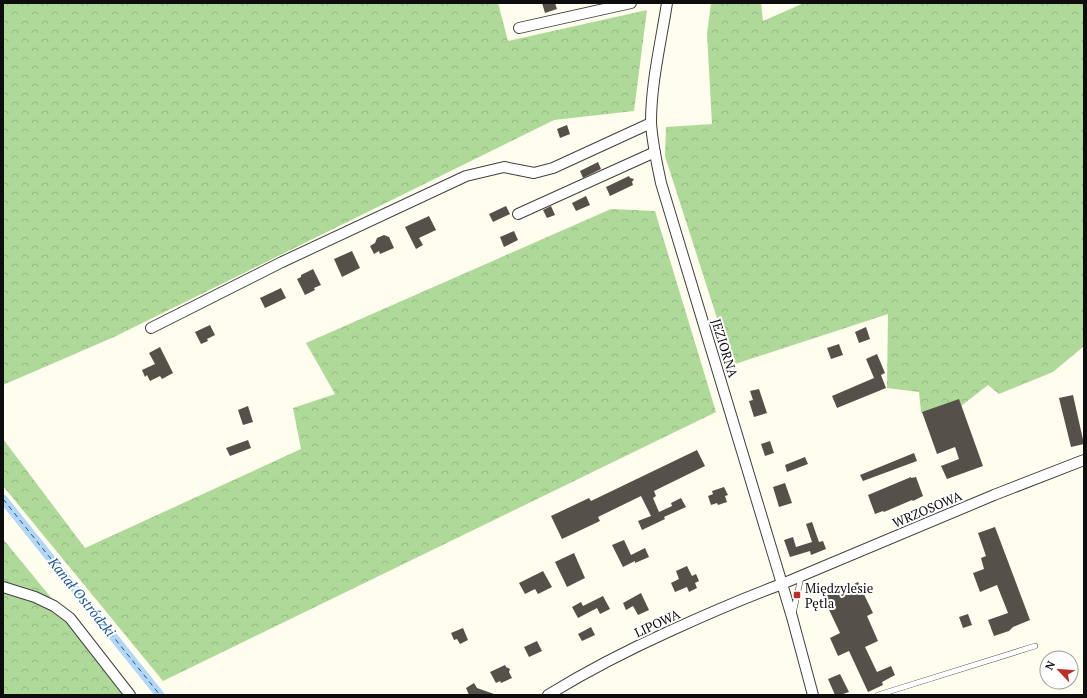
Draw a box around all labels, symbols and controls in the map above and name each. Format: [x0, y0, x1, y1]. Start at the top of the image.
street label: JEZIORNA [708, 316, 743, 380]
street label: WRZOSOWA [890, 486, 965, 532]
water label: Kanał Ostródzki [44, 552, 120, 640]
place label: Międzylesie Pętla [805, 579, 873, 612]
marker: Międzylesie Pętla [792, 590, 802, 600]
street label: LIPOWA [631, 605, 683, 641]
north arrow [1039, 650, 1079, 690]
text: N [1042, 658, 1058, 672]

